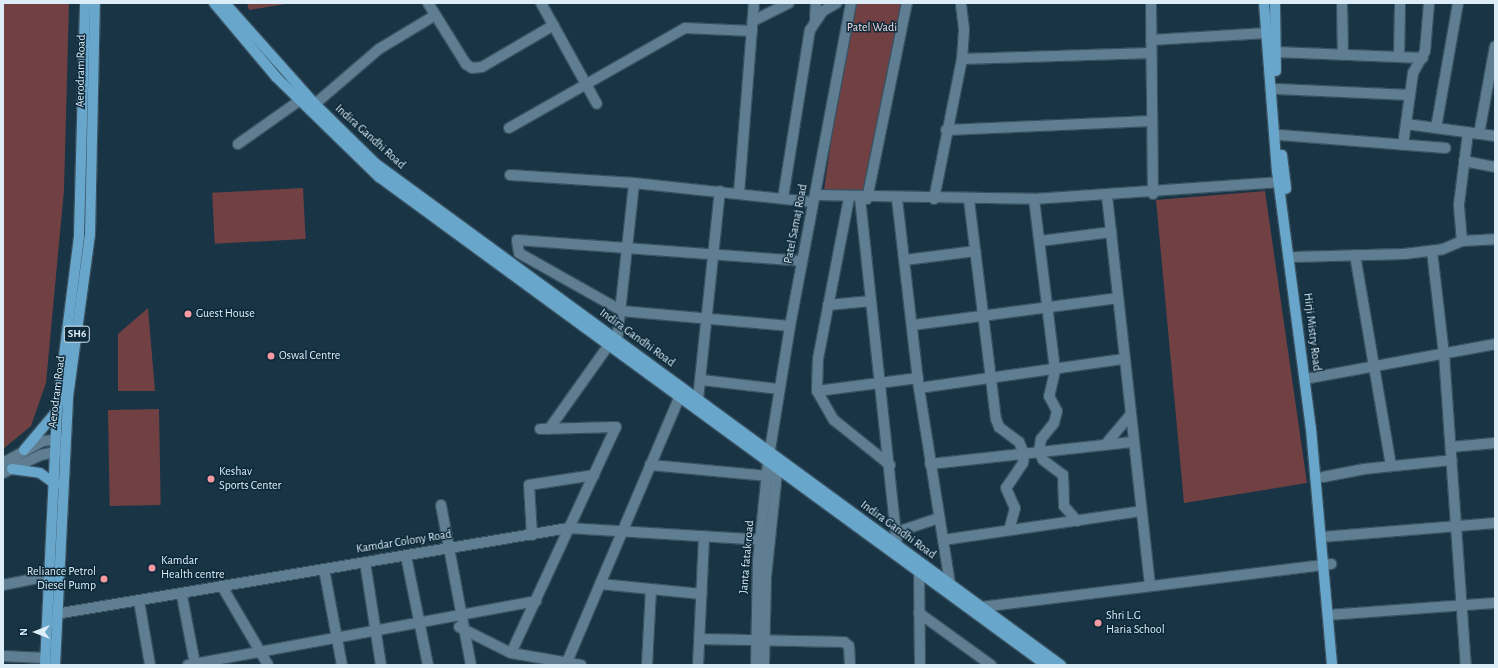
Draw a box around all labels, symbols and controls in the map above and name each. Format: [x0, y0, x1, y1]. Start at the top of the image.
park label: Patel Wadi [847, 21, 897, 35]
street label: Aerodram Road [73, 34, 89, 108]
street label: Indira Gandhi Road [332, 102, 408, 172]
street label: Patel Samaj Road [781, 183, 811, 265]
street label: Hirji Mistry Road [1300, 292, 1324, 372]
street label: Indira Gandhi Road [597, 306, 677, 370]
place label: Guest House [196, 307, 255, 321]
marker: Guest House [183, 309, 193, 319]
road number: SH6 [63, 325, 91, 343]
place label: Oswal Centre [279, 349, 340, 363]
marker: Oswal Centre [266, 351, 276, 361]
street label: Aerodram Road [45, 355, 69, 429]
place label: Keshav Sports Center [219, 465, 281, 493]
marker: Keshav Sports Center [206, 474, 216, 484]
street label: Indira Gandhi Road [858, 498, 938, 562]
street label: Janta fatak road [737, 520, 757, 594]
street label: Kamdar Colony Road [355, 527, 453, 557]
place label: Kamdar Health centre [161, 554, 225, 582]
marker: Kamdar Health centre [146, 562, 158, 574]
place label: Reliance Petrol Diesel Pump [27, 565, 96, 593]
marker: Reliance Petrol Diesel Pump [99, 574, 109, 584]
place label: Shri L.G Haria School [1106, 609, 1165, 637]
north arrow [16, 612, 56, 652]
marker: Shri L.G Haria School [1093, 618, 1103, 628]
text: N [18, 628, 29, 636]

